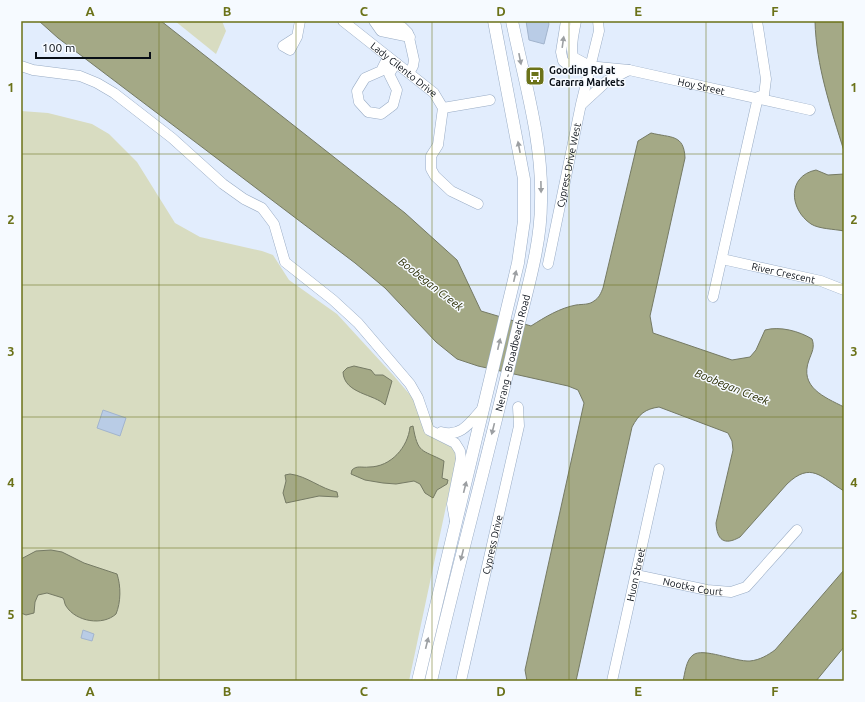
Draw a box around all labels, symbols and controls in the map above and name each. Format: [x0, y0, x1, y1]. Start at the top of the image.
text: A [85, 4, 95, 18]
text: B [223, 4, 232, 18]
text: C [360, 4, 369, 18]
text: D [496, 4, 506, 18]
text: E [634, 4, 642, 18]
text: F [771, 4, 779, 18]
scale bar [36, 34, 150, 60]
one-way arrow [560, 36, 566, 48]
street label: Lady Cilento Drive [369, 40, 440, 99]
text: 100 m [42, 41, 75, 54]
one-way arrow [518, 53, 524, 65]
bus stop icon: Gooding Rd at Cararra Markets [524, 65, 546, 87]
place label: Gooding Rd at Cararra Markets [549, 65, 625, 88]
street label: Hoy Street [677, 75, 726, 97]
text: 1 [7, 80, 15, 94]
text: 1 [850, 80, 858, 94]
street label: Cypress Drive West [554, 122, 582, 208]
one-way arrow [516, 141, 522, 153]
one-way arrow [538, 181, 545, 193]
text: 2 [7, 212, 15, 226]
text: 2 [850, 212, 858, 226]
water label: Boobegan Creek [396, 255, 466, 313]
street label: River Crescent [751, 260, 816, 285]
one-way arrow [512, 270, 518, 282]
street label: Nerang - Broadbeach Road [493, 293, 532, 412]
one-way arrow [497, 338, 503, 350]
text: 3 [7, 344, 15, 358]
text: 3 [850, 344, 858, 358]
water label: Boobegan Creek [693, 367, 771, 407]
one-way arrow [490, 423, 496, 435]
text: 4 [7, 475, 15, 489]
text: 4 [850, 475, 858, 489]
one-way arrow [463, 481, 469, 493]
street label: Cypress Drive [480, 514, 504, 575]
street label: Huon Street [624, 547, 647, 602]
one-way arrow [458, 549, 464, 561]
street label: Nootka Court [662, 575, 723, 597]
text: 5 [7, 607, 15, 621]
text: 5 [850, 607, 858, 621]
one-way arrow [424, 637, 430, 649]
text: A [85, 684, 95, 698]
text: B [223, 684, 232, 698]
text: C [360, 684, 369, 698]
text: D [496, 684, 506, 698]
text: E [634, 684, 642, 698]
text: F [771, 684, 779, 698]

